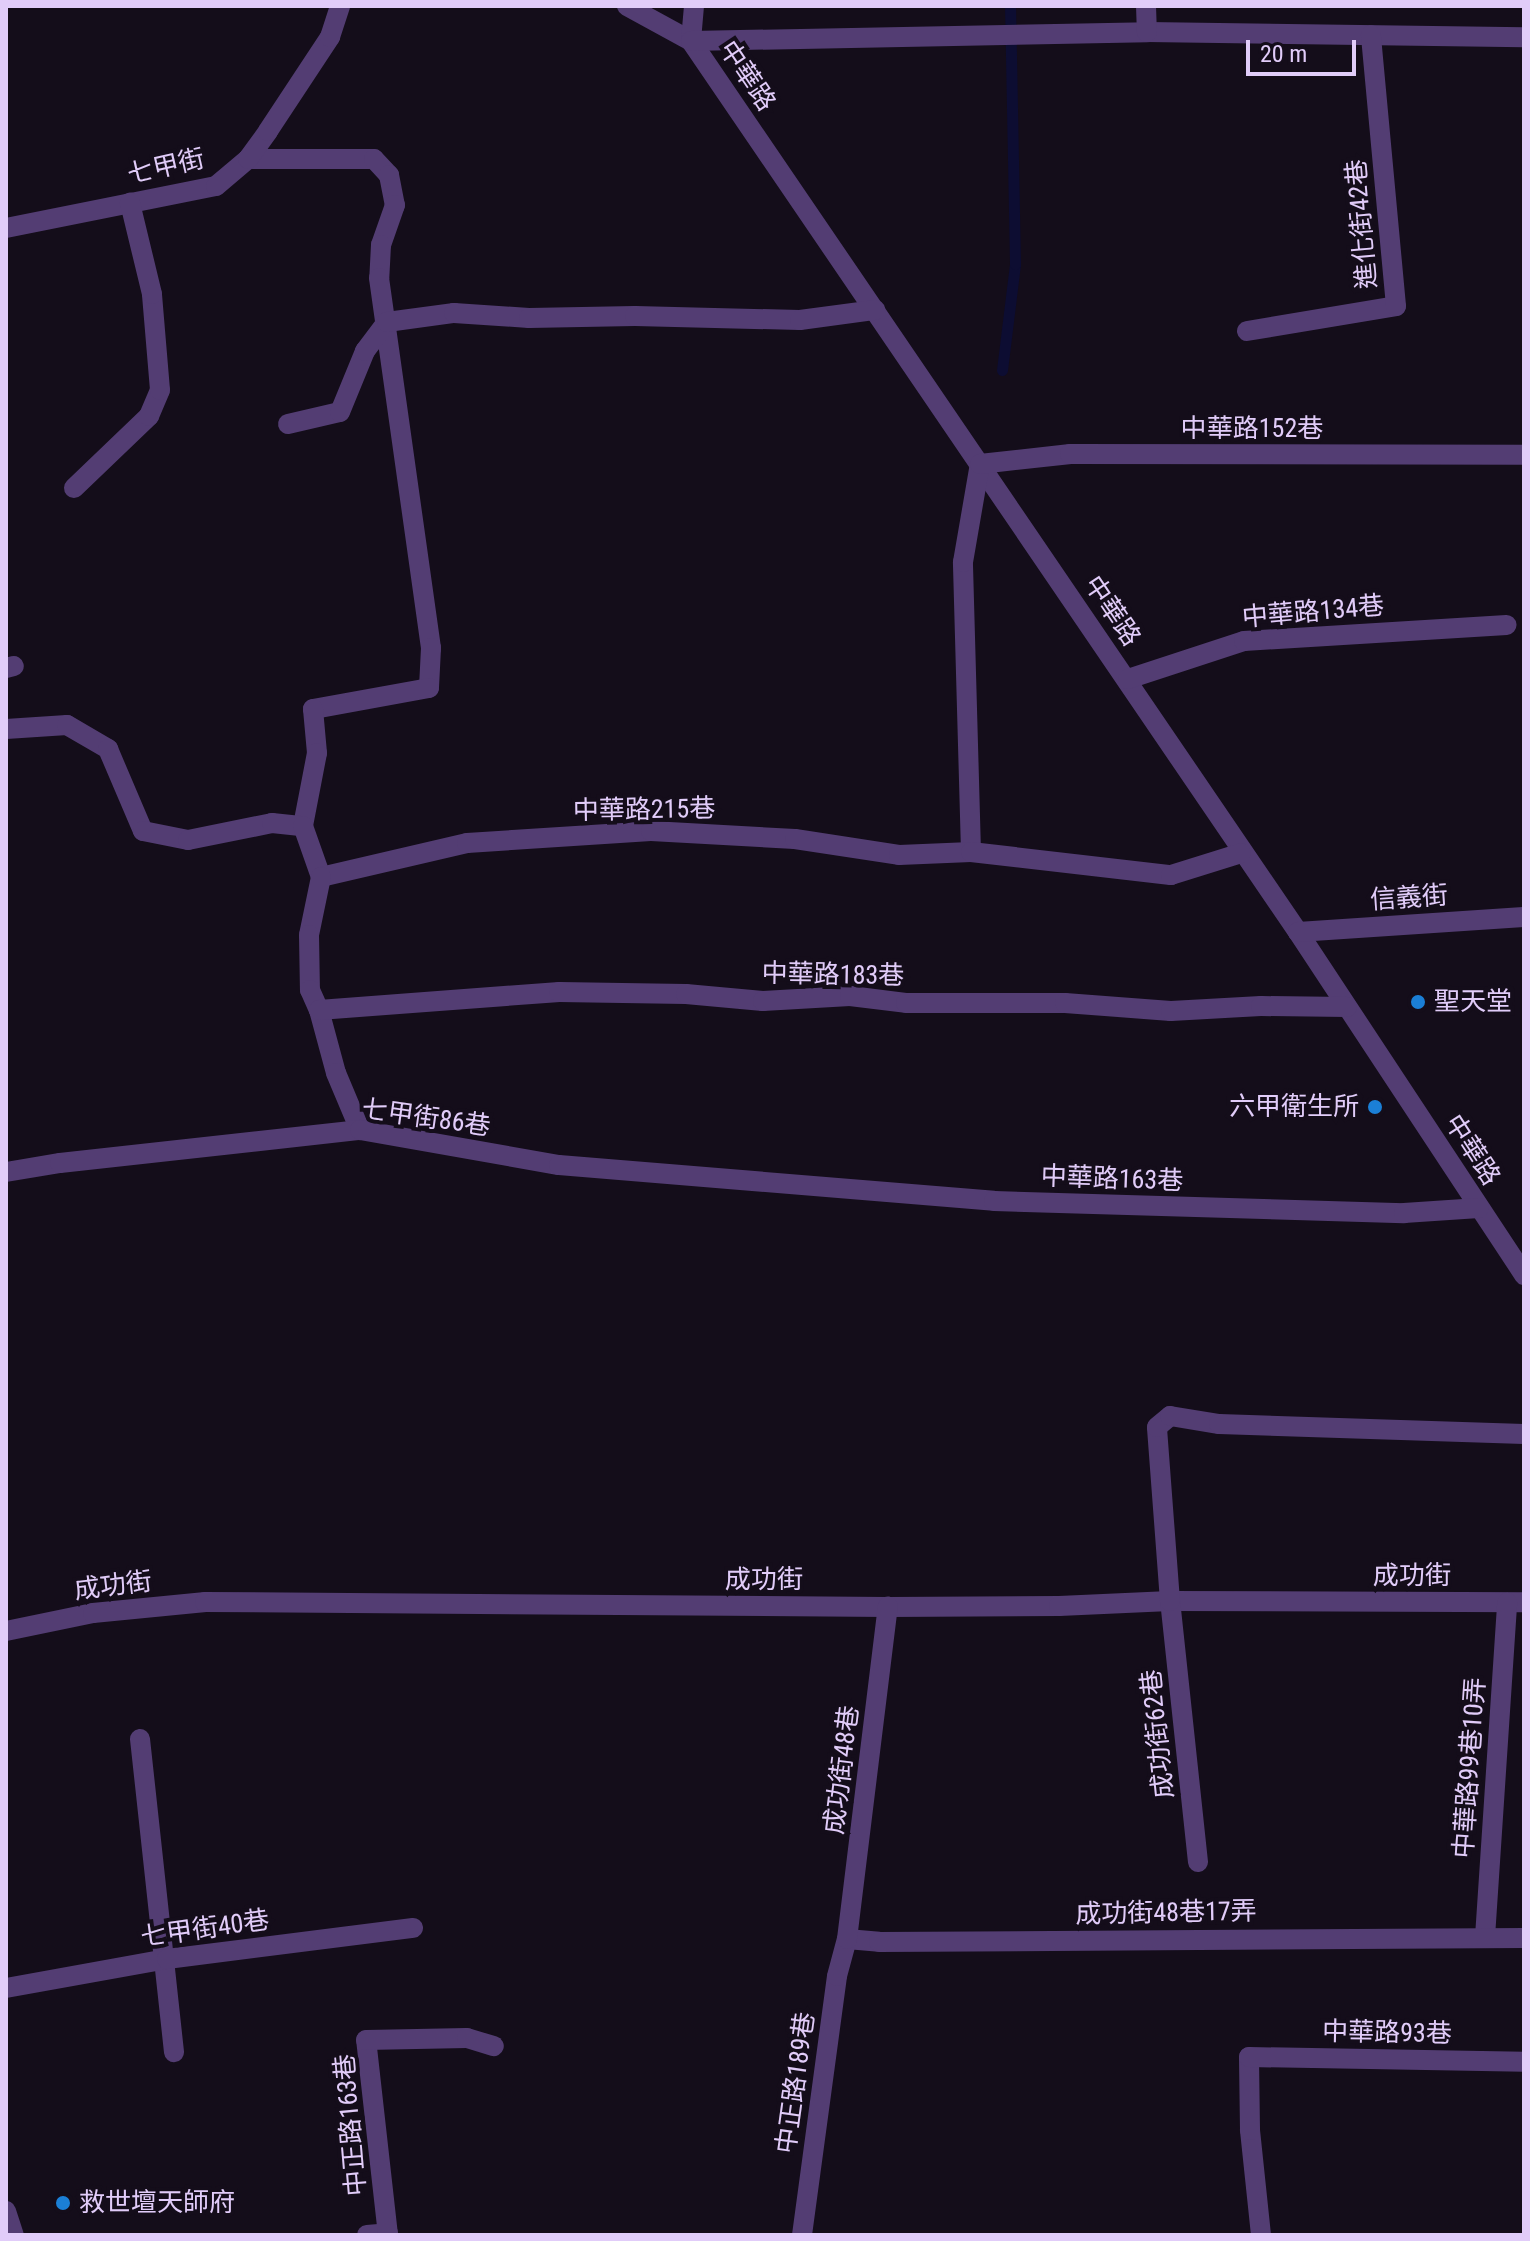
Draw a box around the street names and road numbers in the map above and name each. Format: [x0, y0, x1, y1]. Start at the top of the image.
street label: 中華路 [712, 35, 782, 117]
street label: 七甲街 [124, 143, 208, 191]
street label: 進化街42巷 [1341, 158, 1383, 290]
street label: 中華路152巷 [1181, 413, 1323, 445]
street label: 中華路 [1077, 570, 1147, 652]
street label: 中華路134巷 [1241, 590, 1385, 634]
street label: 中華路215巷 [572, 793, 716, 827]
street label: 信義街 [1369, 880, 1449, 916]
street label: 中華路183巷 [761, 958, 905, 992]
street label: 七甲街86巷 [360, 1094, 492, 1142]
street label: 中華路 [1438, 1109, 1506, 1191]
street label: 中華路163巷 [1040, 1161, 1184, 1197]
street label: 成功街 [1373, 1560, 1451, 1592]
street label: 成功街 [725, 1564, 803, 1596]
street label: 成功街 [72, 1566, 154, 1606]
street label: 成功街62巷 [1136, 1668, 1180, 1800]
street label: 中華路99巷10弄 [1448, 1676, 1492, 1860]
street label: 成功街48巷 [819, 1704, 865, 1836]
street label: 成功街48巷17弄 [1075, 1896, 1257, 1930]
street label: 七甲街40巷 [139, 1905, 271, 1953]
street label: 中正路189巷 [771, 2010, 821, 2156]
street label: 中華路93巷 [1322, 2016, 1452, 2050]
street label: 中正路163巷 [329, 2053, 373, 2197]

